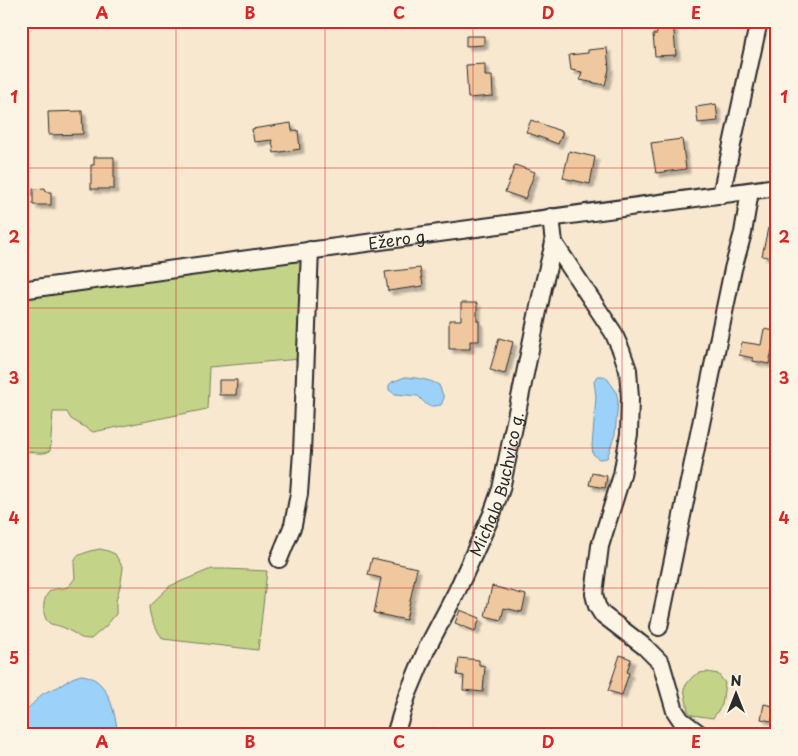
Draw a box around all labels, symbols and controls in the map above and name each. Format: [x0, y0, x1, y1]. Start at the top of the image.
text: A [96, 0, 109, 24]
text: B [245, 0, 256, 24]
text: C [393, 0, 405, 24]
text: D [542, 0, 554, 24]
text: E [691, 0, 701, 24]
text: 1 [10, 84, 18, 108]
text: 1 [780, 84, 788, 108]
street label: Ežero g. [366, 223, 431, 255]
text: 2 [8, 224, 20, 248]
text: 2 [778, 224, 790, 248]
text: 3 [9, 365, 19, 389]
text: 3 [779, 365, 789, 389]
street label: Michalo Buchvico g. [462, 409, 529, 560]
text: 4 [9, 505, 20, 529]
text: 4 [779, 505, 790, 529]
text: 5 [9, 645, 19, 669]
text: 5 [779, 645, 789, 669]
north arrow [710, 668, 760, 718]
text: N [730, 670, 742, 691]
text: A [96, 729, 109, 753]
text: B [245, 729, 256, 753]
text: C [393, 729, 405, 753]
text: D [542, 729, 554, 753]
text: E [691, 729, 701, 753]

